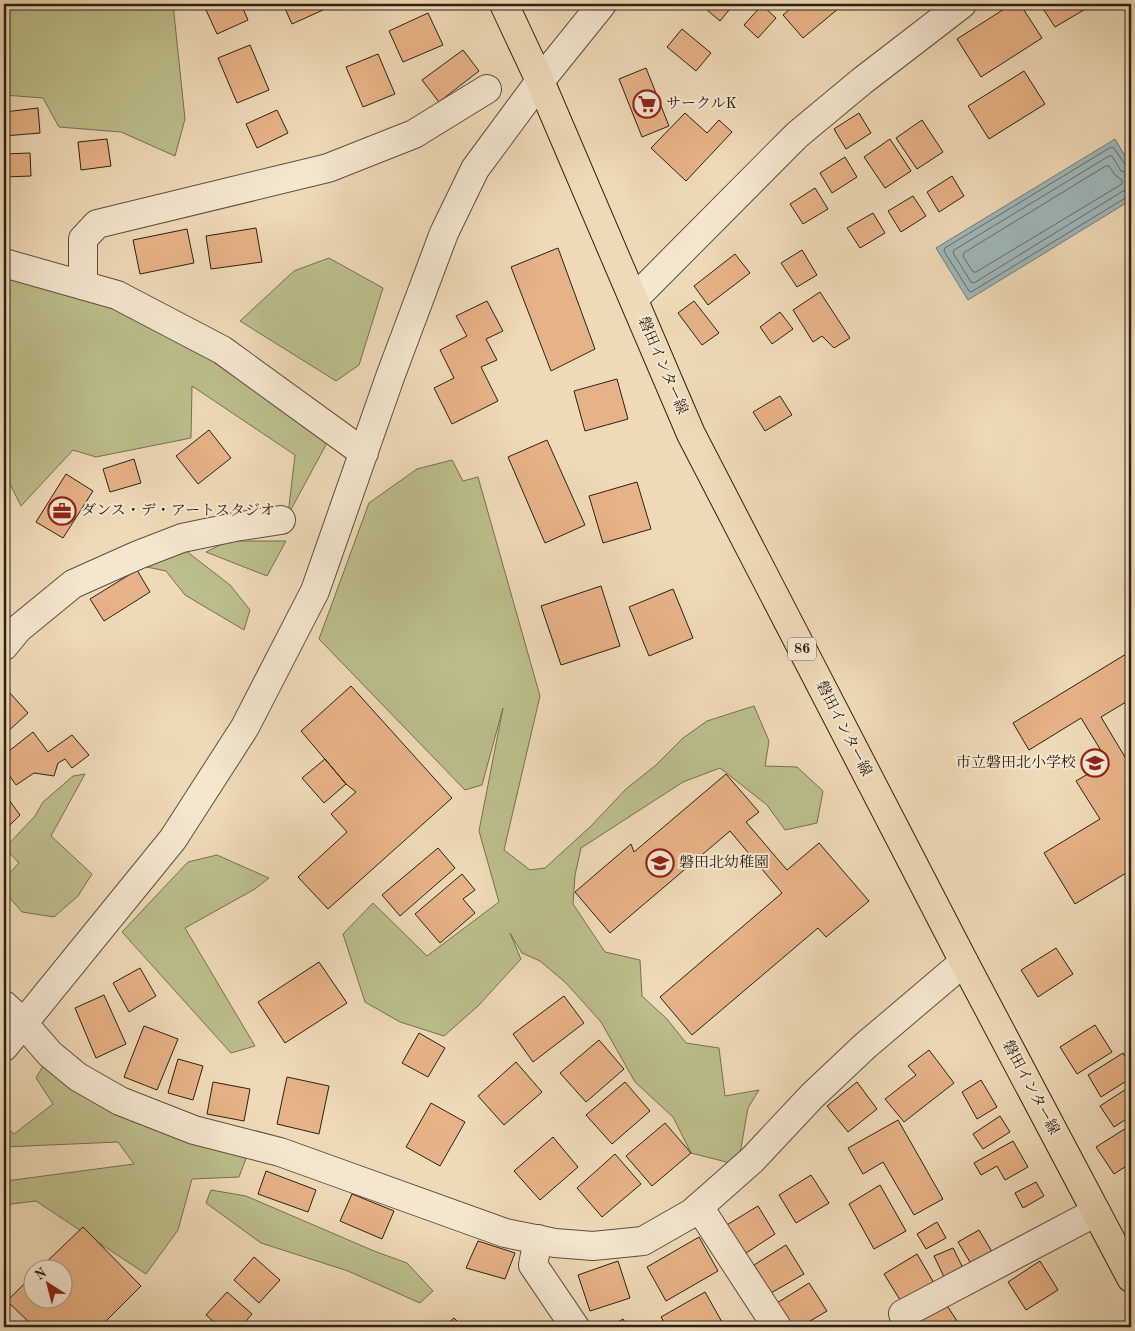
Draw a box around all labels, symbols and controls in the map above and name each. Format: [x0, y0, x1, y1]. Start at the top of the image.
supermarket icon: サークルK [632, 89, 662, 119]
place label: サークルK [666, 96, 737, 112]
street label: 磐田インター線 [635, 314, 691, 417]
office icon: ダンス・デ・アートスタジオ [47, 496, 77, 526]
place label: ダンス・デ・アートスタジオ [81, 502, 275, 519]
road number: 86 [788, 638, 816, 661]
street label: 磐田インター線 [813, 678, 875, 779]
school or university icon: 市立磐田北小学校 [1080, 748, 1110, 778]
place label: 市立磐田北小学校 [956, 754, 1076, 771]
school or university icon: 磐田北幼稚園 [645, 848, 675, 878]
place label: 磐田北幼稚園 [679, 854, 769, 871]
street label: 磐田インター線 [999, 1037, 1063, 1138]
north arrow [22, 1258, 72, 1308]
text: N [33, 1265, 50, 1283]

